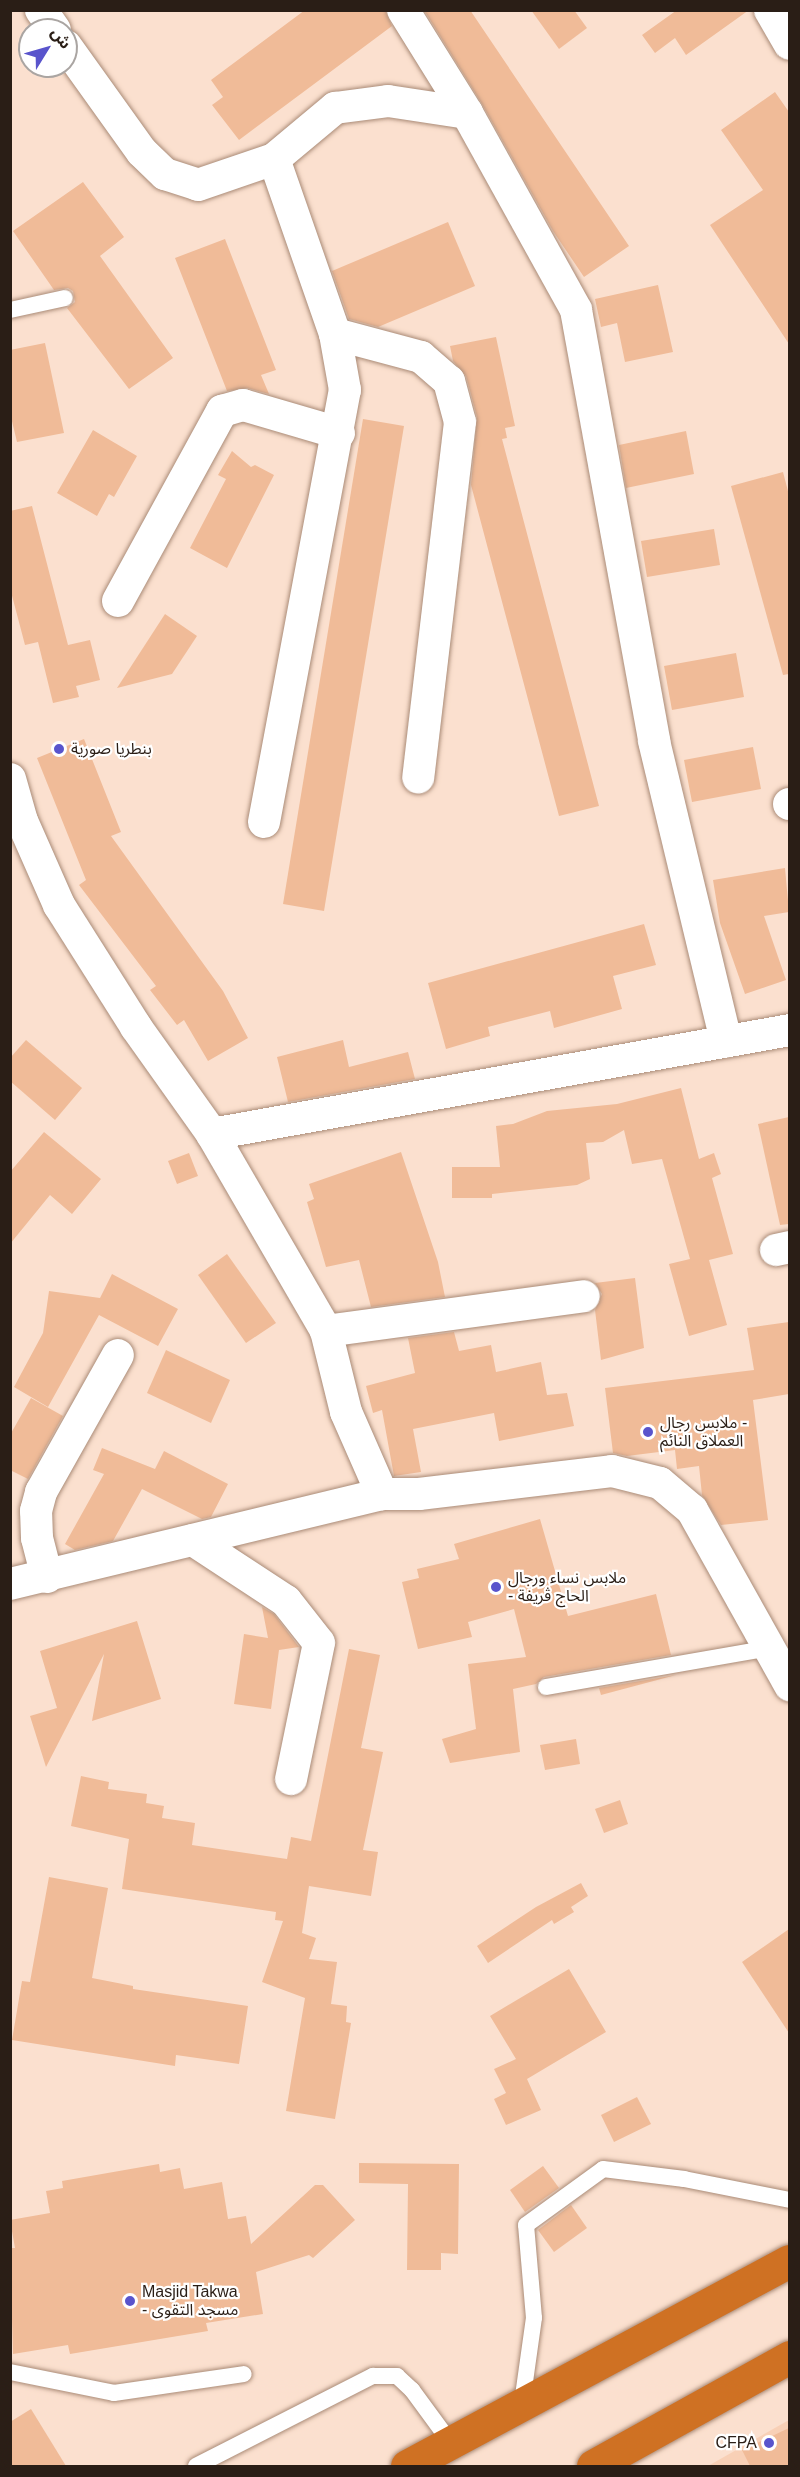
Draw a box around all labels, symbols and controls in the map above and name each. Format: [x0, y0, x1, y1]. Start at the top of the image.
north arrow [18, 18, 78, 78]
text: ش [48, 24, 75, 52]
place label: بنطريا صورية [71, 739, 152, 759]
marker: بنطريا صورية [52, 742, 66, 756]
place label: ملابس رجال - العملاق النائم [660, 1413, 747, 1451]
marker: ملابس رجال - العملاق النائم [641, 1425, 655, 1439]
place label: ملابس نساء ورجال - الحاج ڨريفة [508, 1568, 626, 1606]
marker: ملابس نساء ورجال - الحاج ڨريفة [489, 1580, 503, 1594]
place label: Masjid Takwa - مسجد التقوى [142, 2282, 238, 2320]
marker: Masjid Takwa - مسجد التقوى [123, 2294, 137, 2308]
place label: CFPA [716, 2433, 757, 2453]
marker: CFPA [762, 2436, 776, 2450]

